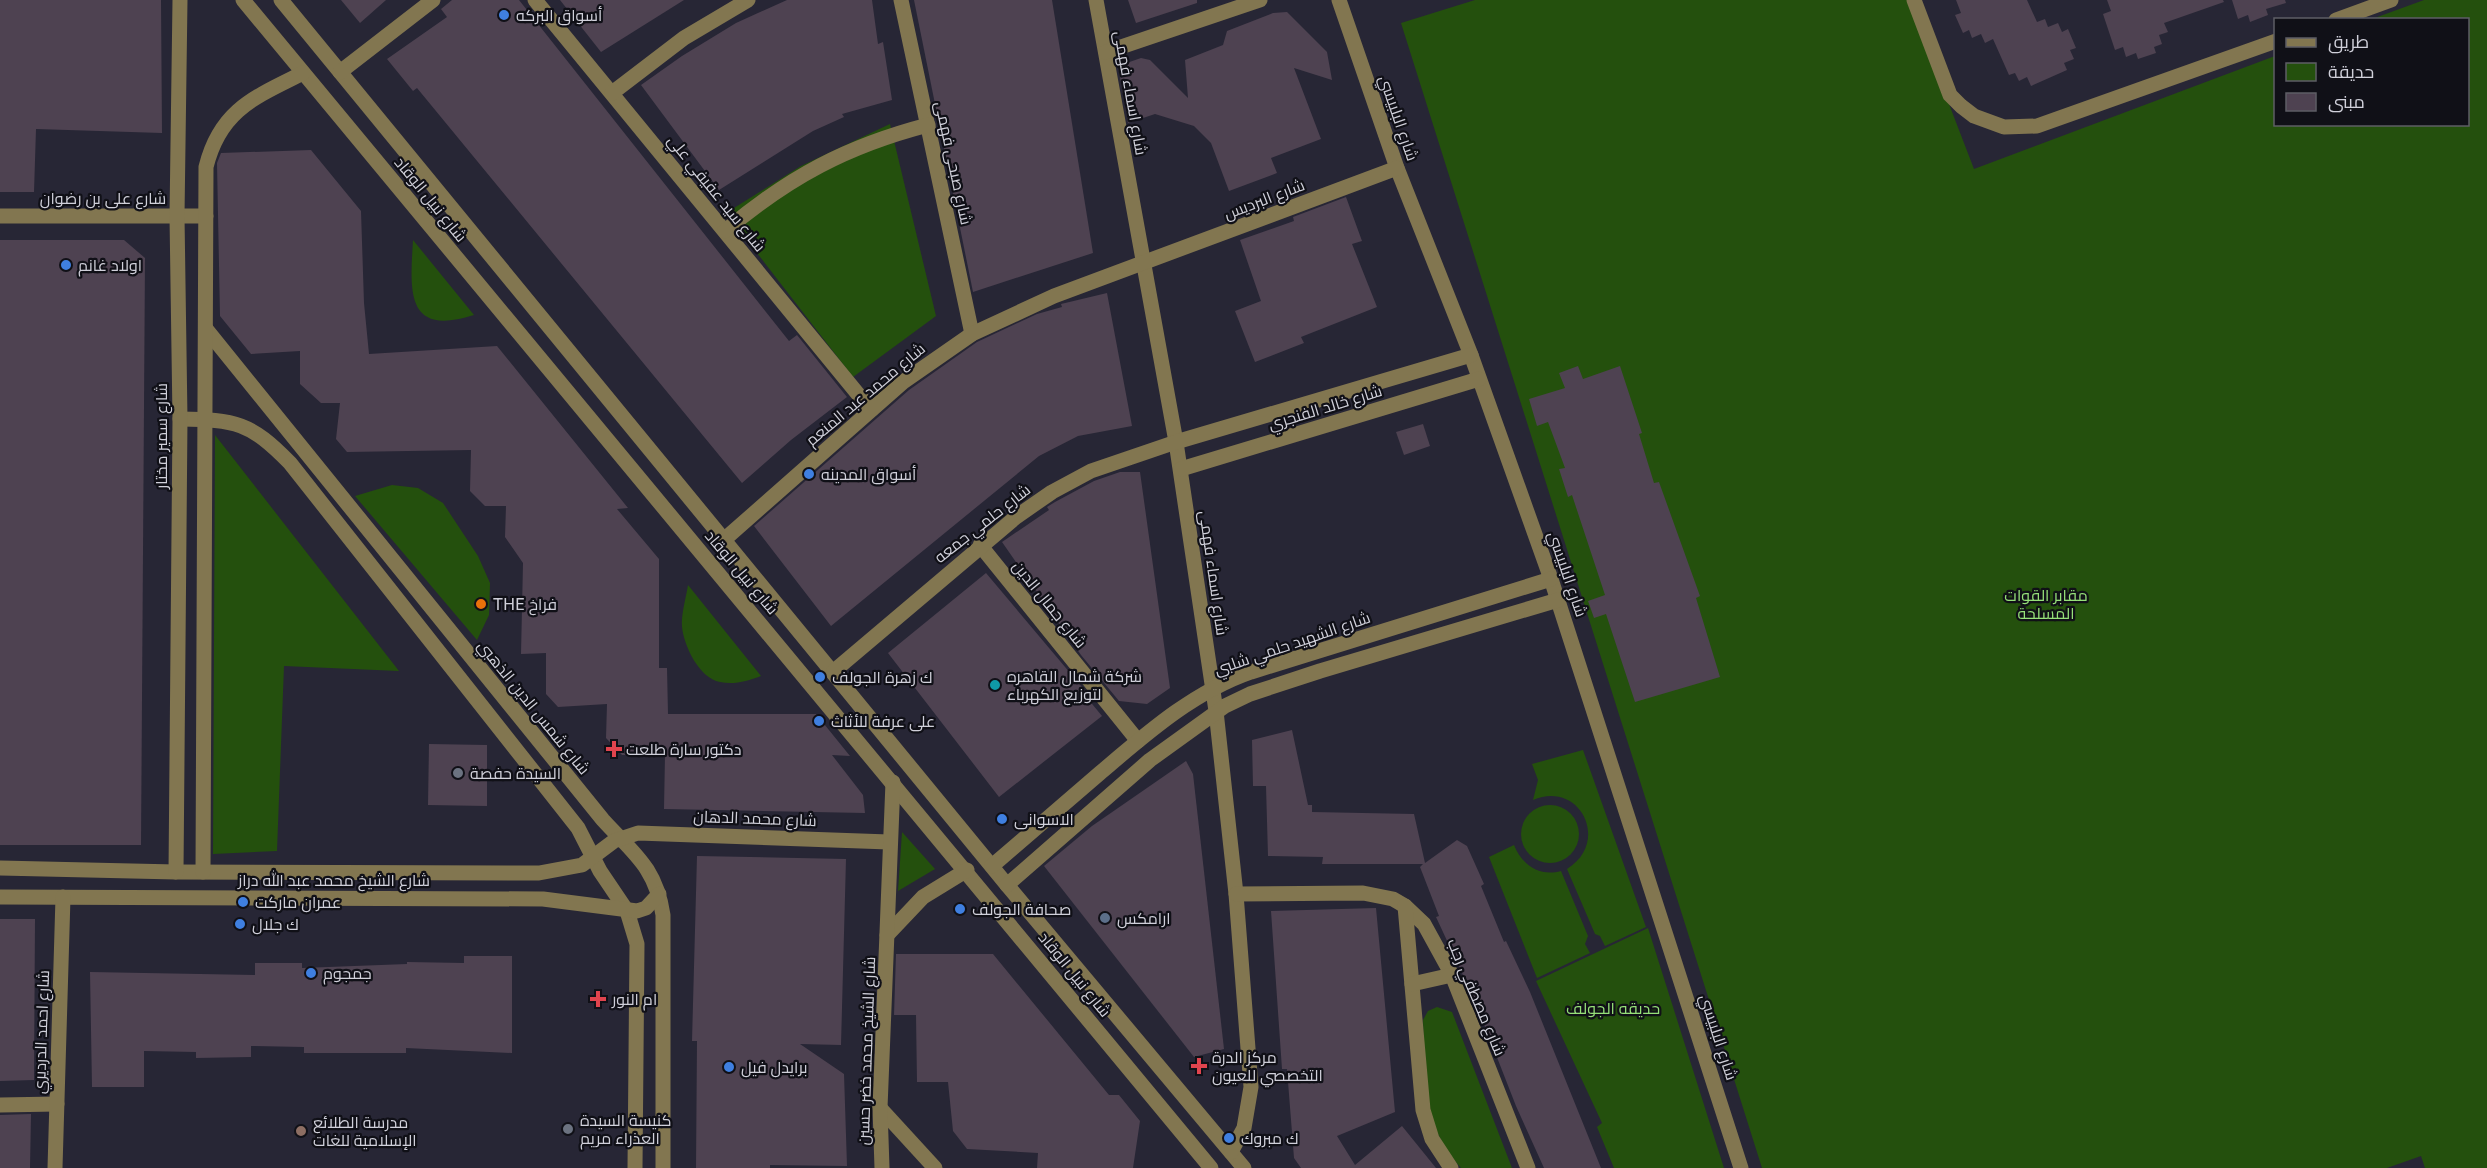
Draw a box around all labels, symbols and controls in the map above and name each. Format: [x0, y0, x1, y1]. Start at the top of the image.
place label: أسواق البركه [516, 5, 602, 26]
marker: أسواق البركه [497, 8, 511, 22]
legend [2274, 18, 2469, 126]
street label: شارع اسماء فهمى [1108, 29, 1152, 157]
text: طريق [2328, 30, 2369, 54]
text: حديقة [2328, 60, 2374, 82]
street label: شارع البلبيسي [1372, 73, 1423, 164]
text: مبنى [2328, 90, 2365, 113]
street label: شارع صبحى فهمى [929, 99, 977, 227]
street label: شارع سيد عفيفي علي [661, 131, 770, 258]
street label: شارع نبيل الوقاد [389, 152, 471, 247]
street label: شارع البرديس [1221, 174, 1308, 225]
street label: شارع على بن رضوان [40, 188, 166, 210]
place label: اولاد غانم [78, 255, 142, 277]
marker: اولاد غانم [59, 258, 73, 272]
street label: شارع محمد عبد المنعم [801, 338, 930, 451]
street label: شارع خالد الفنجري [1266, 380, 1386, 438]
street label: شارع سمير مختار [151, 383, 173, 490]
place label: أسواق المدينه [821, 464, 916, 485]
marker: أسواق المدينه [802, 467, 816, 481]
street label: شارع حلمي جمعه [930, 479, 1037, 570]
street label: شارع اسماء فهمى [1193, 509, 1233, 637]
street label: شارع نبيل الوقاد [699, 526, 783, 620]
street label: شارع البلبيسي [1541, 529, 1592, 620]
street label: شارع جمال الدين [1007, 556, 1091, 653]
park label: مقابر القوات المسلحة [2004, 585, 2088, 623]
place label: THE فراخ [493, 594, 557, 616]
marker: THE فراخ [474, 597, 488, 611]
street label: شارع الشهيد حلمي شلبي [1211, 607, 1374, 683]
street label: شارع شمس الدين الذهبي [470, 636, 594, 781]
place label: شركة شمال القاهره لتوزيع الكهرباء [1007, 666, 1142, 706]
place label: ك زهرة الجولف [832, 667, 933, 687]
marker: ك زهرة الجولف [813, 670, 827, 684]
marker: شركة شمال القاهره لتوزيع الكهرباء [988, 678, 1002, 692]
place label: على عرفة للأثاث [831, 711, 935, 732]
marker: على عرفة للأثاث [812, 714, 826, 728]
place label: دكتور سارة طلعت [626, 739, 741, 759]
marker: دكتور سارة طلعت [607, 742, 621, 756]
place label: السيدة حفصة [470, 763, 561, 783]
marker: السيدة حفصة [451, 766, 465, 780]
street label: شارع محمد الدهان [693, 806, 817, 832]
place label: الاسوانى [1014, 809, 1074, 830]
marker: الاسوانى [995, 812, 1009, 826]
street label: شارع الشيخ محمد عبد الله دراز [237, 870, 430, 892]
place label: عمران ماركت [255, 892, 341, 913]
marker: عمران ماركت [236, 895, 250, 909]
place label: صحافة الجولف [972, 899, 1071, 919]
marker: صحافة الجولف [953, 902, 967, 916]
place label: ارامكس [1117, 908, 1171, 929]
marker: ارامكس [1098, 911, 1112, 925]
place label: ك جلال [252, 914, 299, 935]
marker: ك جلال [233, 917, 247, 931]
street label: شارع نبيل الوقاد [1033, 927, 1115, 1022]
street label: شارع مصطفي رجب [1440, 935, 1511, 1060]
street label: شارع الشيخ محمد خضر حسين [853, 956, 881, 1146]
place label: جمجوم [323, 963, 372, 985]
marker: جمجوم [304, 966, 318, 980]
street label: شارع احمد الدرديري [29, 970, 57, 1095]
place label: ام النور [611, 989, 657, 1011]
marker: ام النور [589, 990, 607, 1008]
street label: شارع البلبيسي [1693, 992, 1742, 1083]
park label: حديقه الجولف [1566, 998, 1660, 1018]
place label: مركز الدرة التخصصي للعيون [1212, 1047, 1323, 1088]
place label: برايدل فيل [741, 1057, 807, 1078]
marker: مركز الدرة التخصصي للعيون [1190, 1057, 1208, 1075]
marker: برايدل فيل [722, 1060, 736, 1074]
place label: كنيسة السيدة العذراء مريم [580, 1110, 672, 1150]
place label: مدرسة الطلائع الإسلامية للغات [313, 1112, 417, 1150]
marker: كنيسة السيدة العذراء مريم [561, 1122, 575, 1136]
marker: مدرسة الطلائع الإسلامية للغات [294, 1124, 308, 1138]
place label: ك مبروك [1241, 1128, 1299, 1148]
marker: ك مبروك [1222, 1131, 1236, 1145]

